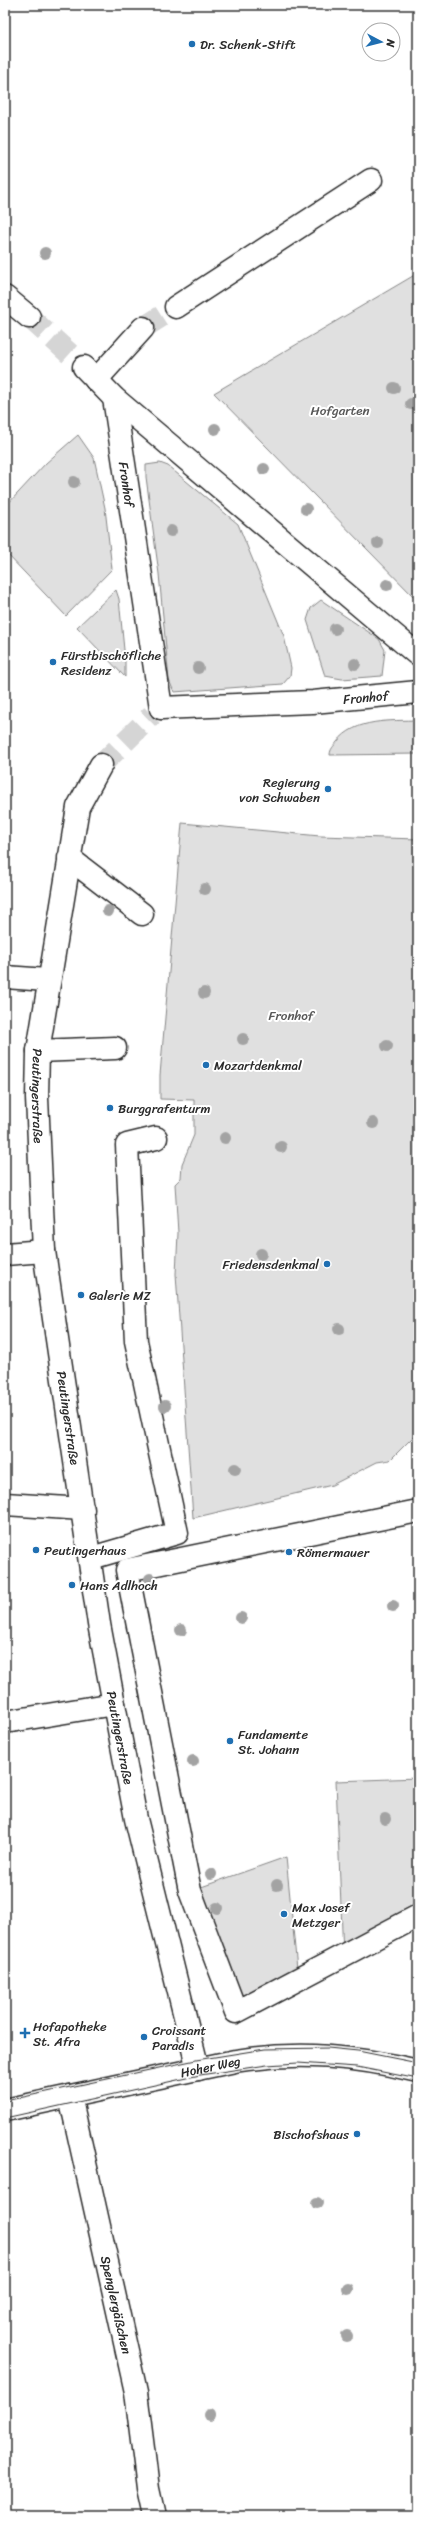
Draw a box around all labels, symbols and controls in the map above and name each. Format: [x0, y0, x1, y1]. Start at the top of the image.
north arrow [361, 22, 401, 62]
place label: Dr. Schenk-Stift [200, 33, 295, 56]
text: N [380, 37, 400, 48]
marker: Dr. Schenk-Stift [187, 39, 197, 49]
park label: Hofgarten [311, 399, 369, 422]
street label: Fronhof [112, 460, 142, 510]
place label: Fürstbischöfliche Residenz [61, 644, 161, 682]
marker: Fürstbischöfliche Residenz [48, 657, 58, 667]
street label: Fronhof [342, 684, 392, 711]
place label: Regierung von Schwaben [239, 771, 320, 809]
marker: Regierung von Schwaben [323, 784, 333, 794]
park label: Fronhof [268, 1004, 316, 1027]
street label: Peutingerstraße [25, 1048, 50, 1144]
place label: Mozartdenkmal [214, 1054, 302, 1077]
marker: Mozartdenkmal [201, 1060, 211, 1070]
place label: Burggrafenturm [118, 1097, 210, 1120]
marker: Burggrafenturm [105, 1103, 115, 1113]
place label: Friedensdenkmal [222, 1253, 319, 1276]
marker: Friedensdenkmal [322, 1259, 332, 1269]
place label: Galerie MZ [89, 1284, 152, 1307]
marker: Galerie MZ [76, 1290, 86, 1300]
street label: Peutingerstraße [50, 1369, 86, 1467]
place label: Peutingerhaus [44, 1539, 127, 1562]
place label: Römermauer [297, 1541, 370, 1564]
marker: Peutingerhaus [31, 1545, 41, 1555]
marker: Römermauer [284, 1547, 294, 1557]
place label: Hans Adlhoch [80, 1574, 158, 1597]
marker: Hans Adlhoch [67, 1580, 77, 1590]
street label: Peutingerstraße [100, 1689, 140, 1786]
place label: Fundamente St. Johann [238, 1723, 308, 1761]
marker: Fundamente St. Johann [225, 1736, 235, 1746]
place label: Max Josef Metzger [292, 1896, 351, 1934]
marker: Max Josef Metzger [279, 1909, 289, 1919]
place label: Hofapotheke St. Afra [33, 2015, 107, 2053]
place label: Croissant Paradis [152, 2019, 206, 2057]
marker: Hofapotheke St. Afra [20, 2028, 30, 2038]
marker: Croissant Paradis [139, 2032, 149, 2042]
street label: Hoher Weg [178, 2049, 243, 2084]
place label: Bischofshaus [273, 2123, 350, 2146]
marker: Bischofshaus [352, 2129, 362, 2139]
street label: Spenglergäßchen [94, 2254, 138, 2356]

